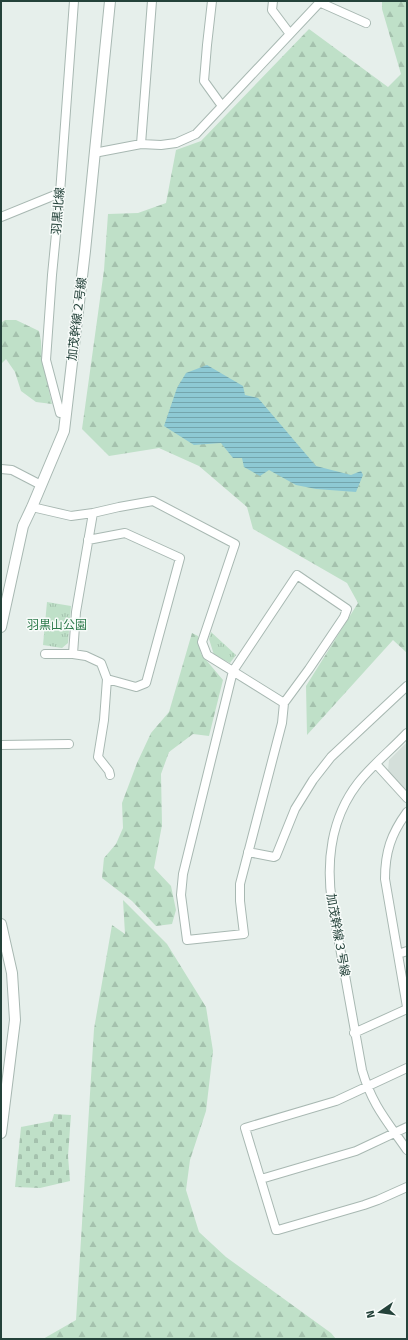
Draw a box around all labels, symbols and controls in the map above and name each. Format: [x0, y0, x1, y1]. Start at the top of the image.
street label: 羽黒北線 [49, 186, 67, 236]
street label: 加茂幹線２号線 [65, 276, 89, 362]
park label: 羽黒山公園 [27, 618, 87, 632]
street label: 加茂幹線３号線 [324, 892, 352, 978]
north arrow [360, 1292, 400, 1332]
text: N [364, 1309, 378, 1319]

